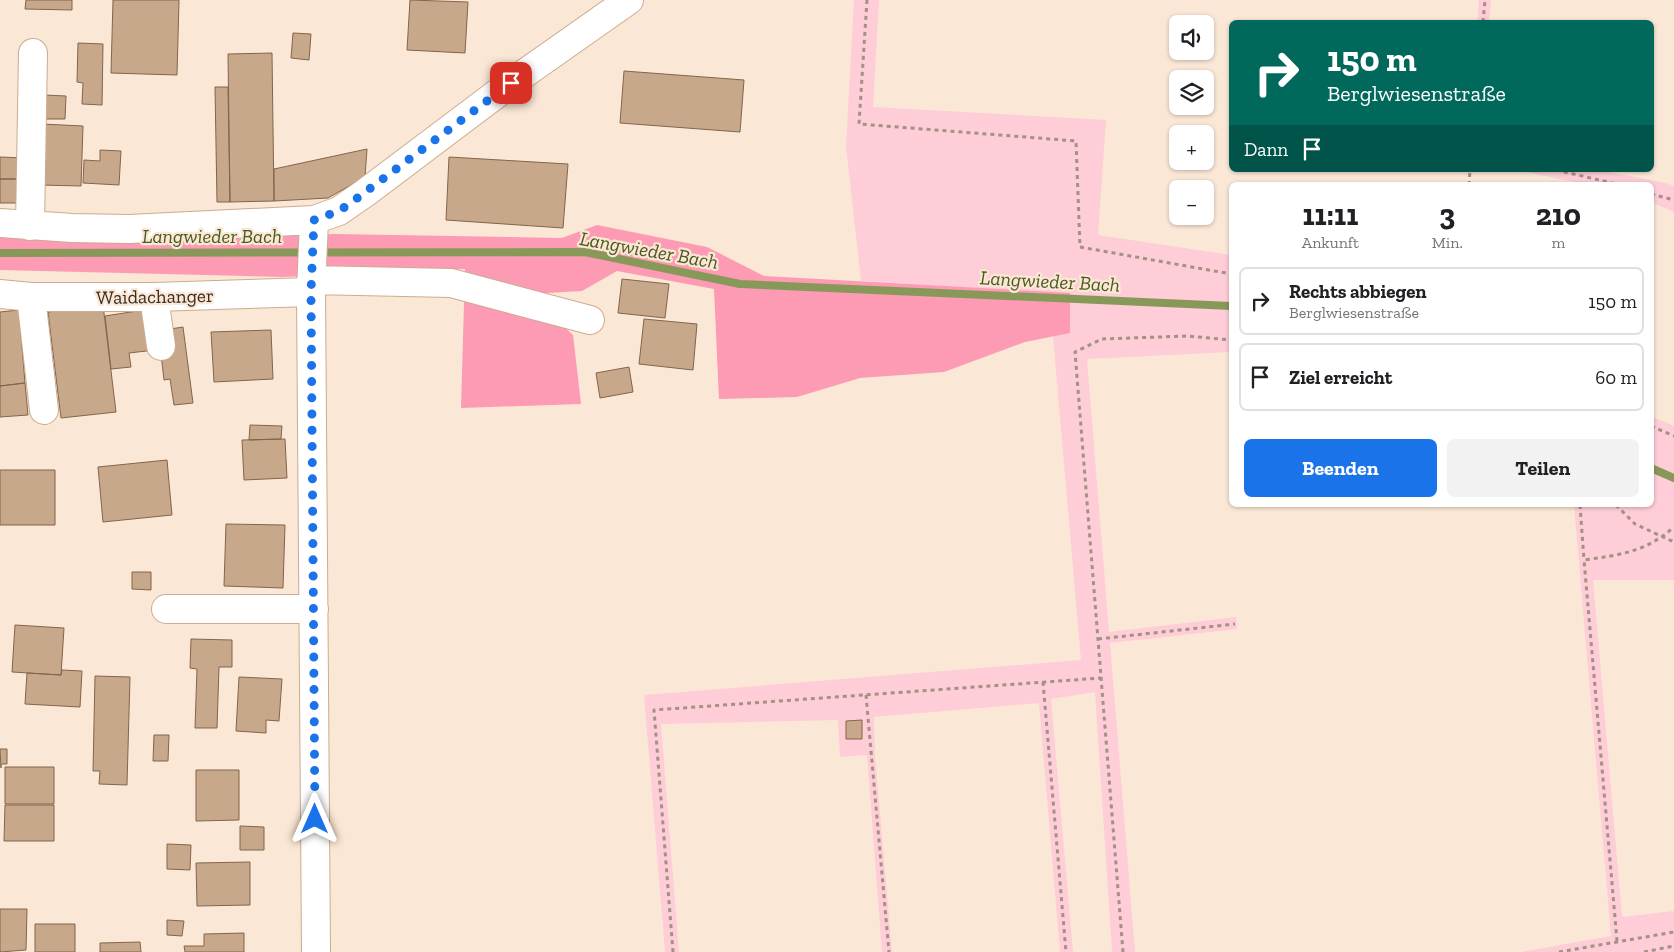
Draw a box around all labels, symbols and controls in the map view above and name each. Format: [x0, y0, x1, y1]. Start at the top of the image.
map controls [1169, 15, 1214, 225]
button: sound [1169, 15, 1214, 60]
text: 150 m [1327, 38, 1417, 80]
icon: right [1244, 40, 1309, 105]
pin [490, 62, 532, 104]
icon: arrive [497, 69, 525, 97]
button: layers [1169, 70, 1214, 115]
text: Berglwiesenstraße [1327, 80, 1506, 107]
button: + [1169, 125, 1214, 170]
icon: arrive [1298, 135, 1326, 163]
text: Dann [1244, 138, 1288, 161]
button: − [1169, 180, 1214, 225]
text: 11:11 [1302, 197, 1358, 233]
text: 3 [1439, 197, 1455, 233]
text: 210 [1536, 197, 1581, 233]
water label: Langwieder Bach [142, 224, 282, 248]
water label: Langwieder Bach [578, 226, 720, 274]
text: Ankunft [1302, 233, 1359, 252]
text: Min. [1432, 233, 1463, 252]
text: m [1551, 233, 1565, 252]
water label: Langwieder Bach [979, 265, 1121, 297]
text: Rechts abbiegen [1289, 280, 1427, 303]
street label: Waidachanger [96, 284, 214, 309]
icon: right [1246, 287, 1274, 315]
text: 150 m [1588, 290, 1637, 313]
text: Berglwiesenstraße [1289, 303, 1419, 322]
icon: arrive [1246, 363, 1274, 391]
text: Ziel erreicht [1289, 366, 1392, 389]
text: 60 m [1595, 366, 1637, 389]
button: Beenden [1244, 439, 1437, 497]
button: Teilen [1447, 439, 1639, 497]
position arrow [288, 792, 340, 844]

